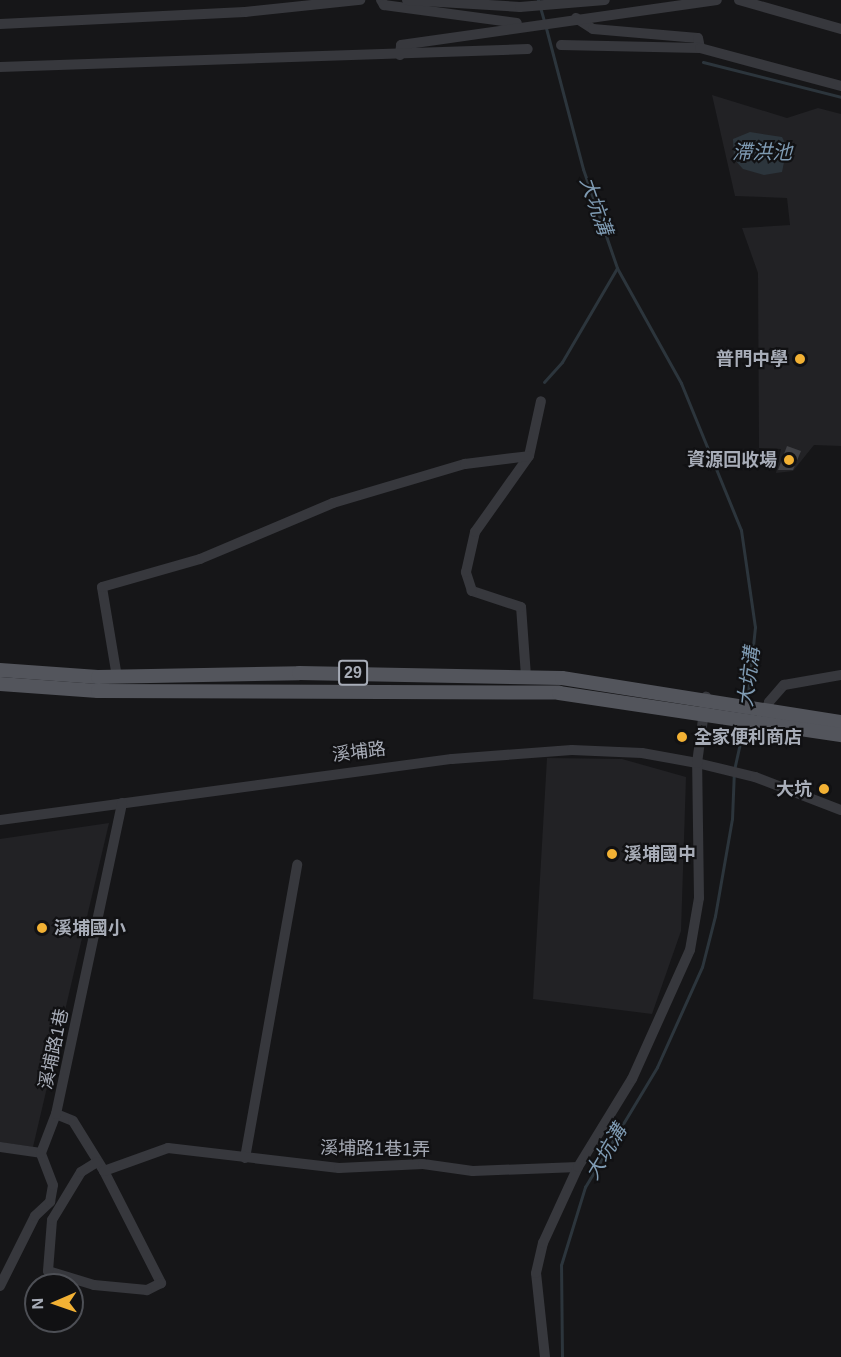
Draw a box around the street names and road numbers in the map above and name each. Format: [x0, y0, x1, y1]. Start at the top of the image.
road number: 29 [338, 660, 368, 686]
street label: 溪埔路 [331, 738, 387, 766]
street label: 溪埔路1巷 [35, 1007, 73, 1091]
street label: 溪埔路1巷1弄 [320, 1137, 430, 1161]

